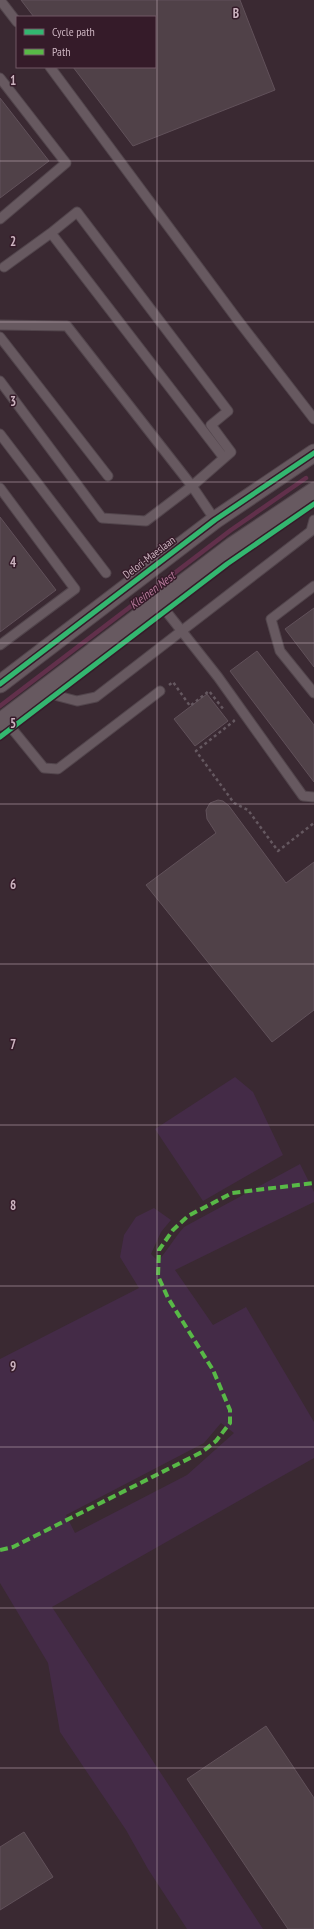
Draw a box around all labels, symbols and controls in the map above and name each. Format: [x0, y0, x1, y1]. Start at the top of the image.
text: B [233, 5, 239, 22]
legend [16, 16, 156, 68]
text: Cycle path [52, 24, 95, 39]
text: Path [52, 44, 70, 59]
text: 1 [10, 72, 16, 89]
text: 2 [10, 233, 16, 250]
text: 3 [10, 393, 16, 410]
street label: Delori-Maeslaan [120, 533, 178, 581]
text: 4 [10, 554, 17, 571]
water label: Kleinen Nest [126, 567, 179, 612]
text: 5 [10, 715, 16, 732]
text: 6 [10, 876, 16, 893]
text: 7 [10, 1036, 16, 1053]
text: 8 [10, 1197, 16, 1214]
text: 9 [10, 1358, 16, 1375]

